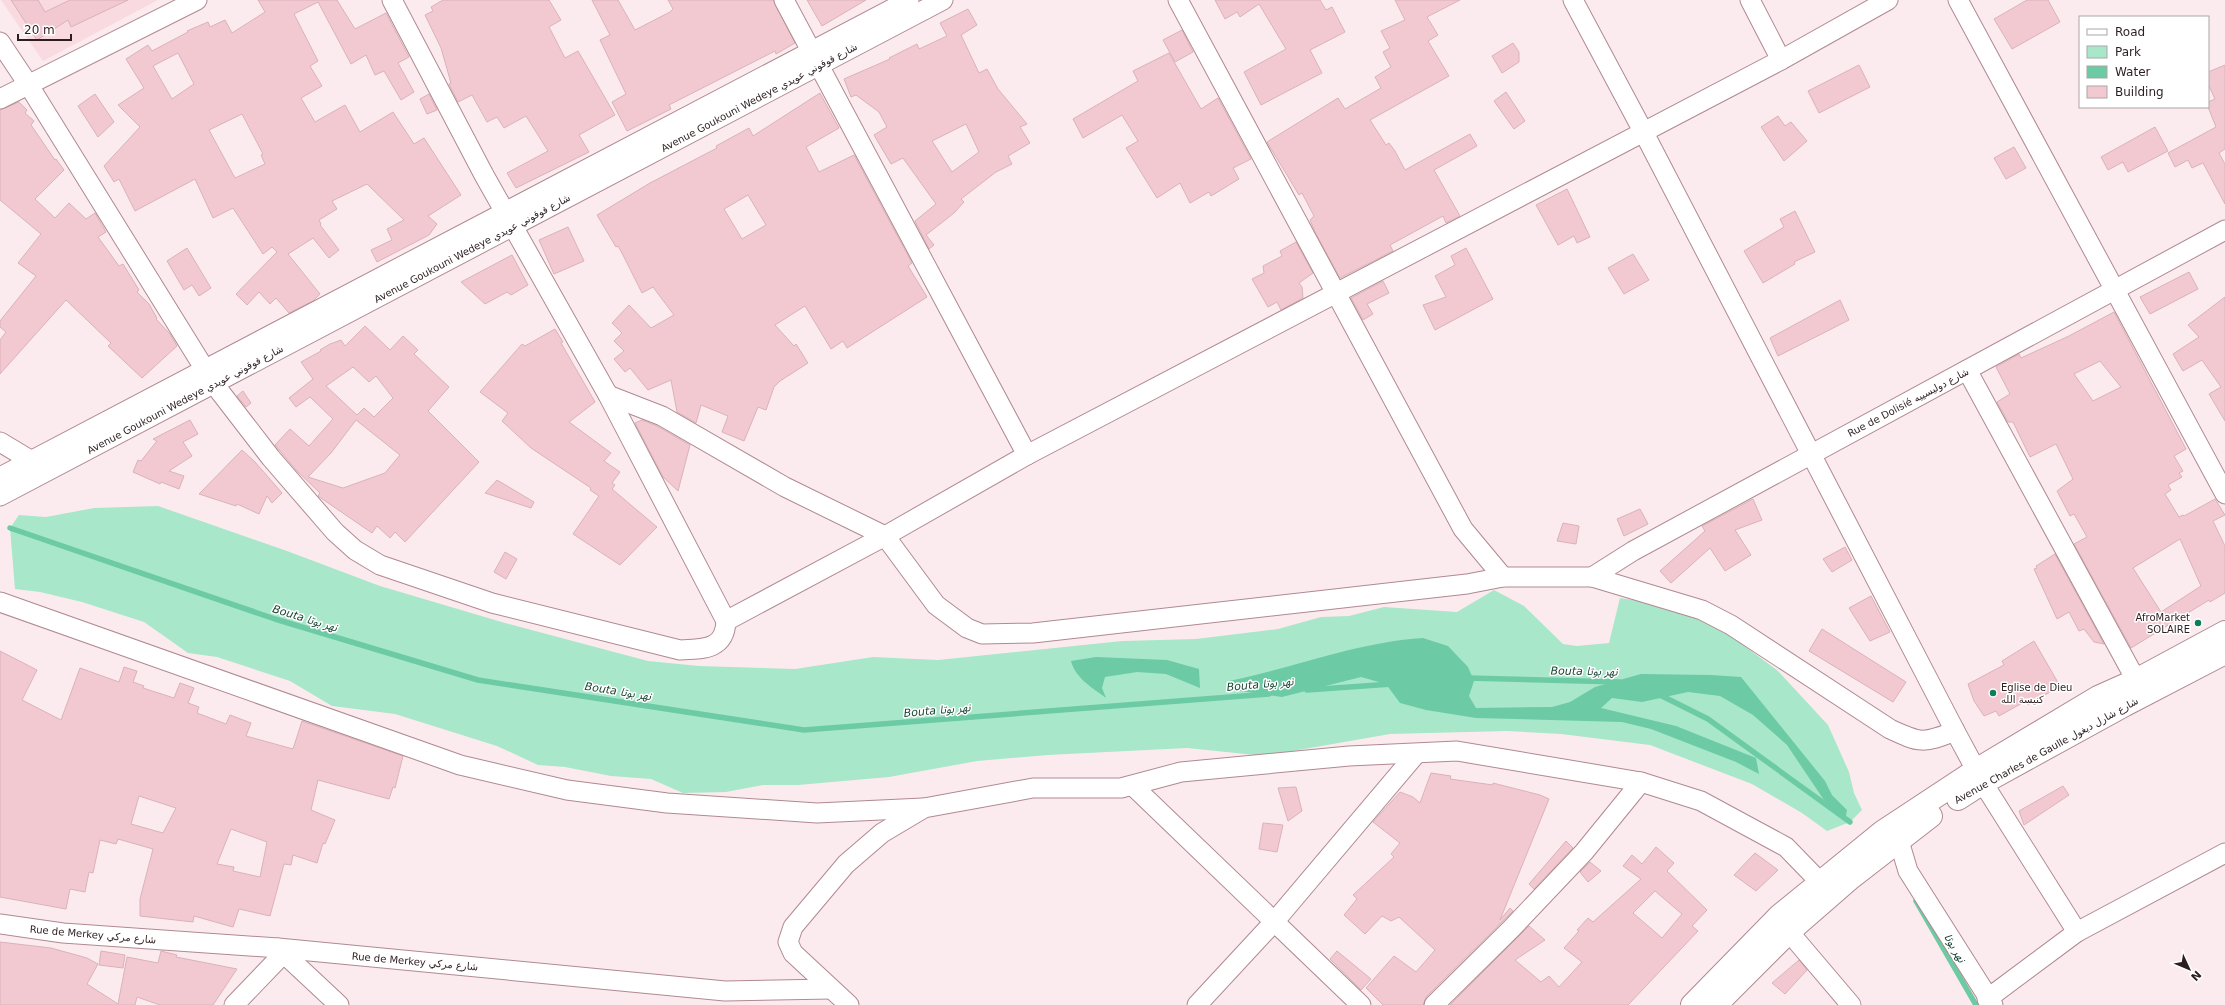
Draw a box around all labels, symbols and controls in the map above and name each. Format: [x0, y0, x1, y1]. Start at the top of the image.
scale bar [18, 16, 71, 42]
legend [2079, 16, 2209, 108]
text: 20 m [24, 23, 55, 37]
text: Road [2115, 25, 2145, 39]
street label: Avenue Goukouni Wedeye شارع قوقوني عويدي [659, 41, 860, 155]
text: Park [2115, 45, 2141, 59]
text: Water [2115, 65, 2151, 79]
text: Building [2115, 85, 2164, 99]
street label: Avenue Goukouni Wedeye شارع قوقوني عويدي [372, 192, 573, 306]
street label: Avenue Goukouni Wedeye شارع قوقوني عويدي [85, 343, 286, 457]
street label: Rue de Dolisié شارع دوليسييه [1846, 366, 1971, 440]
water label: Bouta نهر بوتا [271, 602, 340, 635]
place label: AfroMarket SOLAIRE [2136, 612, 2190, 635]
marker: AfroMarket SOLAIRE [2193, 618, 2203, 628]
water label: Bouta نهر بوتا [1550, 664, 1619, 679]
water label: Bouta نهر بوتا [1226, 675, 1296, 694]
water label: Bouta نهر بوتا [584, 680, 654, 703]
place label: Eglise de Dieu كنيسة الله [2001, 682, 2072, 705]
marker: Eglise de Dieu كنيسة الله [1988, 688, 1998, 698]
street label: Avenue Charles de Gaulle شارع شارل ديغول [1952, 695, 2141, 807]
water label: Bouta نهر بوتا [903, 701, 973, 720]
street label: Rue de Merkey شارع مركي [29, 923, 157, 946]
water label: نهر بوتا [1941, 932, 1969, 966]
north arrow [2169, 949, 2209, 989]
street label: Rue de Merkey شارع مركي [351, 950, 479, 973]
text: N [2188, 968, 2204, 983]

